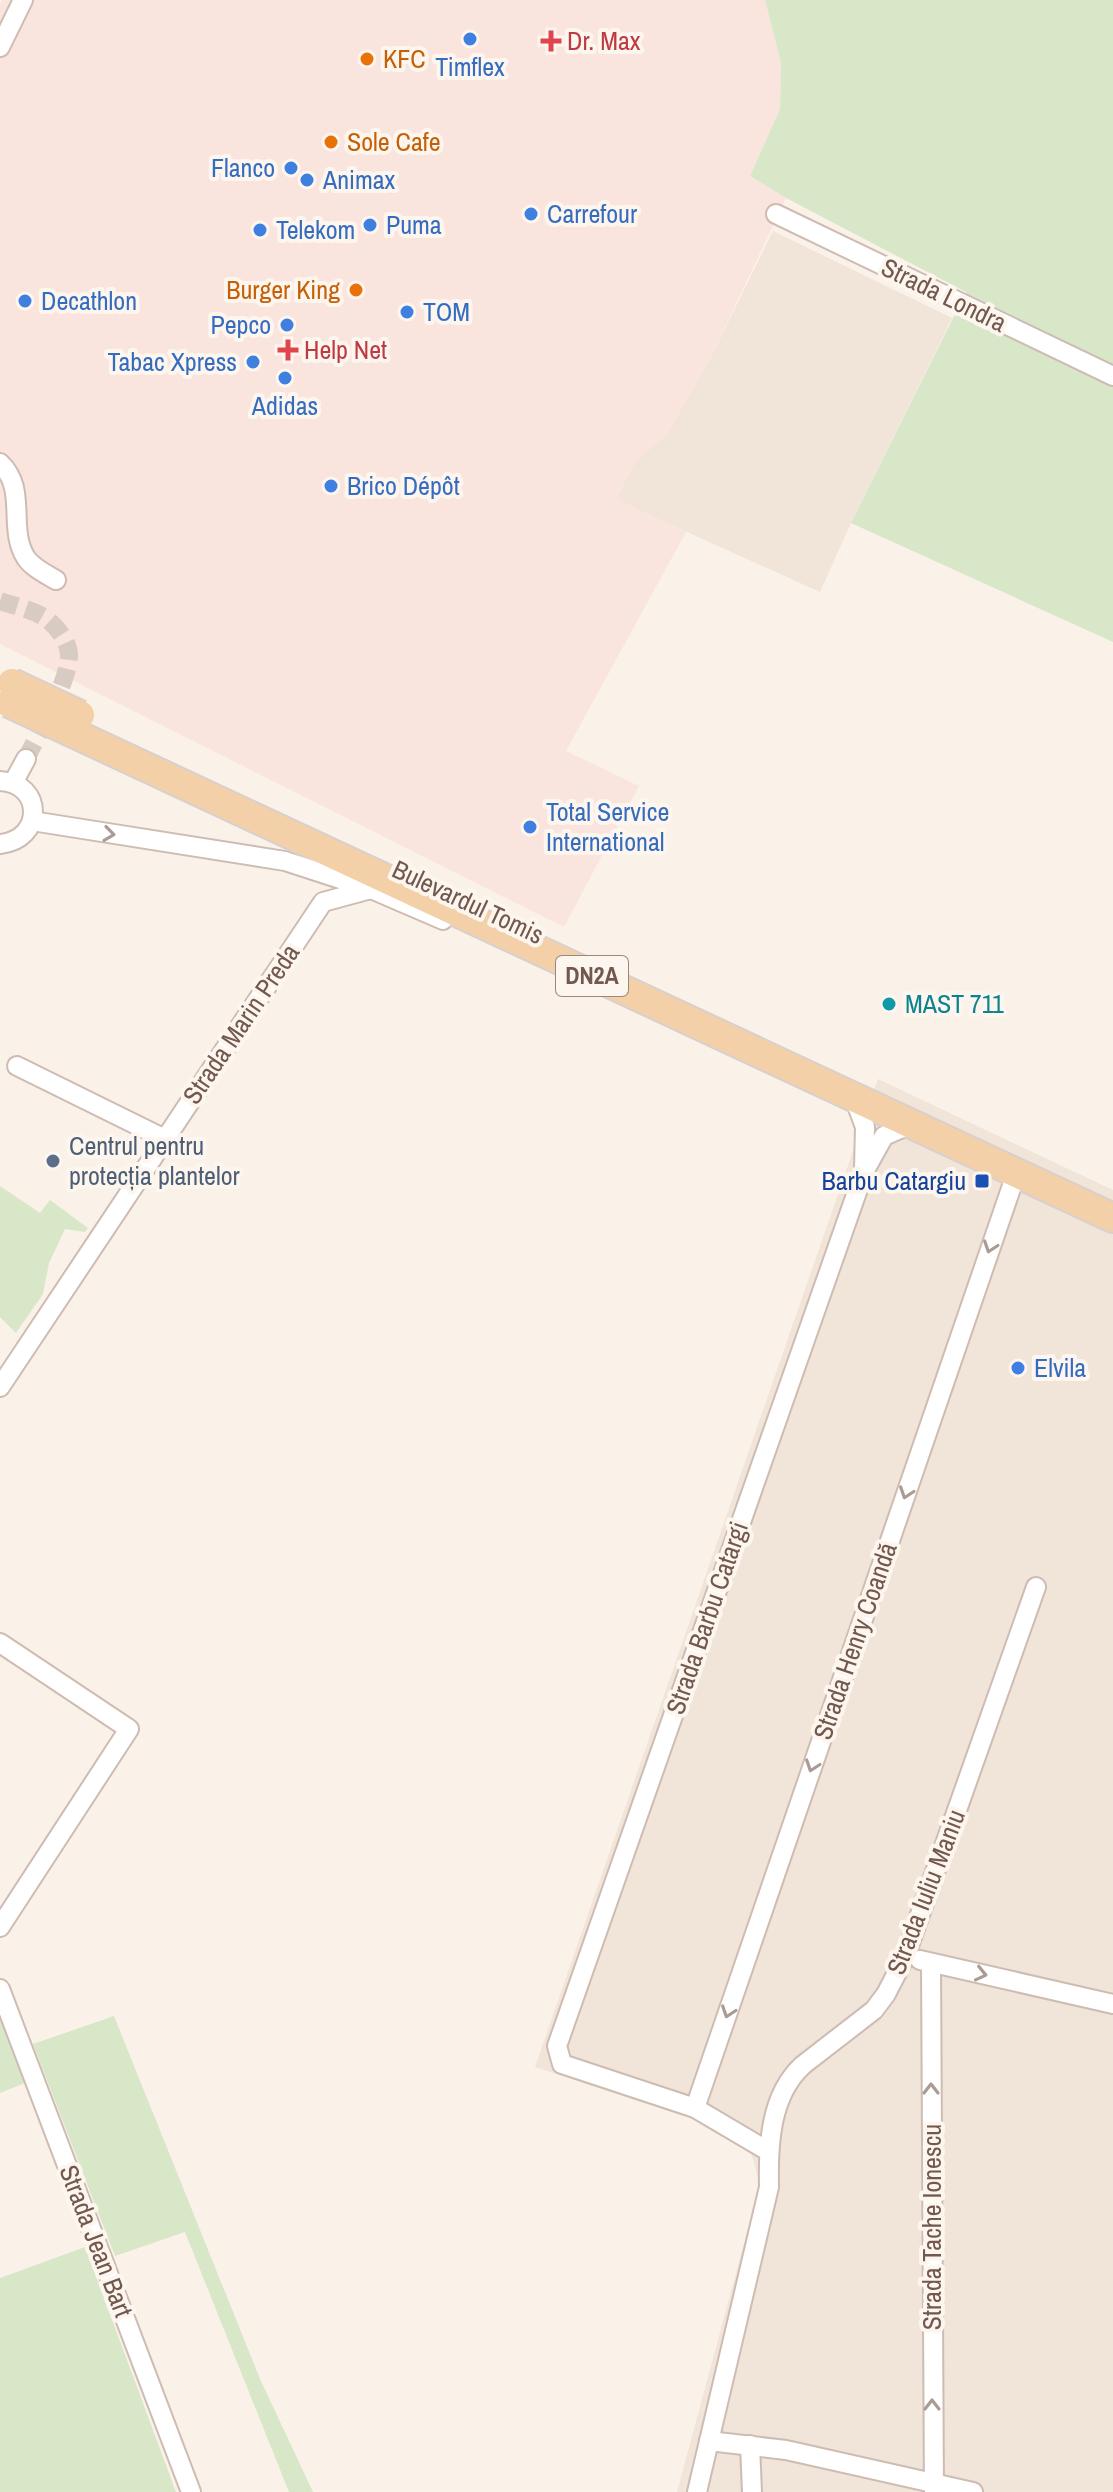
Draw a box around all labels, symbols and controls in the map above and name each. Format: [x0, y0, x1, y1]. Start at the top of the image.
place label: Dr. Max [567, 23, 641, 58]
marker: Timflex [461, 30, 479, 48]
marker: Dr. Max [542, 32, 560, 50]
place label: KFC [383, 41, 426, 76]
place label: Timflex [435, 49, 505, 84]
marker: KFC [358, 50, 376, 68]
place label: Sole Cafe [347, 124, 441, 159]
marker: Sole Cafe [322, 133, 340, 151]
place label: Flanco [211, 150, 275, 185]
marker: Flanco [282, 159, 300, 177]
place label: Animax [322, 162, 396, 197]
marker: Animax [298, 171, 316, 189]
place label: Carrefour [547, 196, 637, 231]
marker: Carrefour [522, 205, 540, 223]
place label: Puma [386, 207, 442, 242]
place label: Telekom [276, 212, 355, 247]
marker: Puma [361, 216, 379, 234]
marker: Telekom [251, 221, 269, 239]
street label: Strada Londra [876, 249, 1013, 340]
place label: Burger King [226, 272, 340, 307]
marker: Burger King [347, 281, 365, 299]
place label: Decathlon [41, 283, 137, 318]
marker: Decathlon [16, 292, 34, 310]
place label: TOM [423, 294, 470, 329]
marker: TOM [398, 303, 416, 321]
place label: Pepco [211, 307, 271, 342]
marker: Pepco [278, 316, 296, 334]
place label: Help Net [304, 332, 387, 367]
marker: Help Net [279, 341, 297, 359]
place label: Tabac Xpress [107, 344, 237, 379]
marker: Tabac Xpress [244, 353, 262, 371]
marker: Adidas [276, 369, 294, 387]
place label: Adidas [251, 388, 318, 423]
place label: Brico Dépôt [347, 468, 460, 503]
marker: Brico Dépôt [322, 477, 340, 495]
place label: Total Service International [546, 794, 669, 859]
marker: Total Service International [521, 818, 539, 836]
one-way arrow [102, 825, 116, 842]
street label: Bulevardul Tomis [387, 851, 550, 952]
street label: Strada Marin Preda [174, 937, 307, 1111]
road number: DN2A [556, 956, 628, 996]
place label: MAST 711 [905, 986, 1004, 1021]
marker: MAST 711 [880, 995, 898, 1013]
place label: Centrul pentru protecția plantelor [69, 1128, 240, 1193]
marker: Centrul pentru protecția plantelor [44, 1152, 62, 1170]
place label: Barbu Catargiu [821, 1163, 966, 1198]
marker: Barbu Catargiu [973, 1172, 991, 1190]
one-way arrow [984, 1240, 1000, 1254]
place label: Elvila [1034, 1350, 1086, 1385]
marker: Elvila [1009, 1359, 1027, 1377]
one-way arrow [899, 1486, 916, 1500]
street label: Strada Barbu Catargi [657, 1517, 756, 1719]
street label: Strada Henry Coandă [804, 1538, 905, 1744]
one-way arrow [806, 1758, 822, 1772]
street label: Strada Iuliu Maniu [878, 1804, 973, 1979]
one-way arrow [974, 1965, 988, 1982]
one-way arrow [721, 2004, 738, 2018]
one-way arrow [922, 2082, 940, 2095]
street label: Strada Tache Ionescu [914, 2124, 949, 2330]
street label: Strada Jean Bart [51, 2160, 141, 2322]
one-way arrow [924, 2398, 941, 2411]

